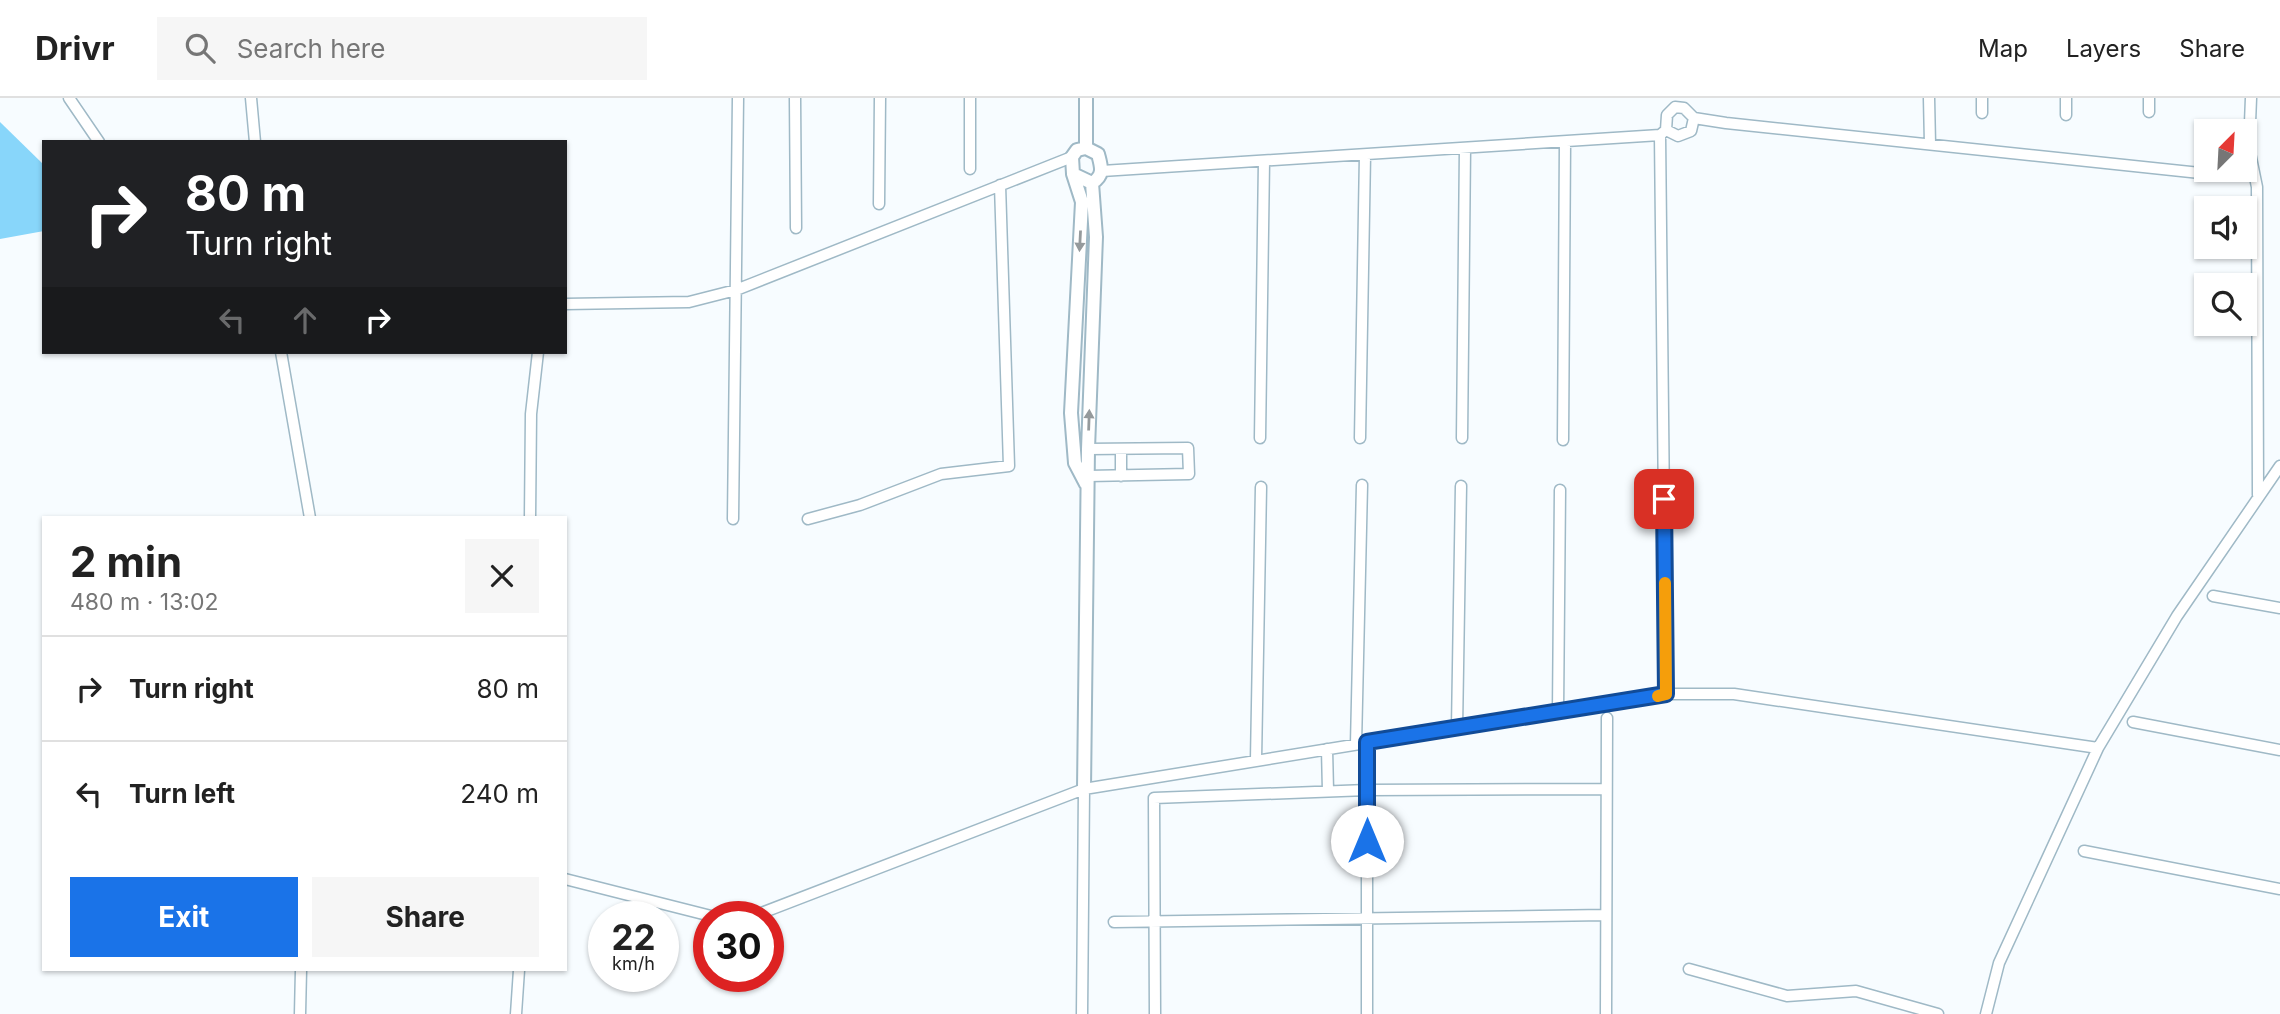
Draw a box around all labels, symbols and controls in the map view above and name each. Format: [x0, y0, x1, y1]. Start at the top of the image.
search box [157, 17, 647, 80]
text: Drivr [35, 28, 115, 68]
icon: search [181, 29, 219, 67]
text: Search here [237, 33, 385, 64]
text: Map [1978, 34, 2028, 63]
text: Layers [2066, 34, 2141, 63]
text: Share [2179, 34, 2245, 63]
north arrow [2194, 119, 2258, 182]
map controls [2194, 119, 2257, 336]
text: 80 m [185, 164, 306, 223]
icon: right [70, 168, 161, 259]
button: sound [2194, 196, 2257, 259]
text: Turn right [185, 224, 332, 263]
one-way arrow [1074, 230, 1085, 252]
button: search [2194, 273, 2257, 336]
icon: left [213, 301, 251, 339]
icon: ahead [286, 301, 324, 339]
icon: right [359, 301, 397, 339]
one-way arrow [1084, 408, 1095, 430]
pin [1634, 469, 1694, 529]
icon: arrive [1645, 480, 1683, 518]
text: 2 min [70, 536, 182, 587]
button: close [465, 539, 539, 613]
text: 480 m · 13:02 [70, 588, 219, 616]
icon: right [70, 670, 108, 708]
text: Turn right [129, 673, 254, 704]
text: 80 m [476, 673, 539, 704]
icon: left [70, 775, 108, 813]
text: Turn left [129, 778, 235, 809]
text: 240 m [460, 778, 539, 809]
position arrow [1330, 804, 1404, 878]
button: Exit [70, 877, 298, 957]
button: Share [312, 877, 539, 957]
speed limit sign: 30 [693, 901, 784, 992]
text: 22 [611, 916, 656, 958]
text: km/h [612, 953, 655, 974]

